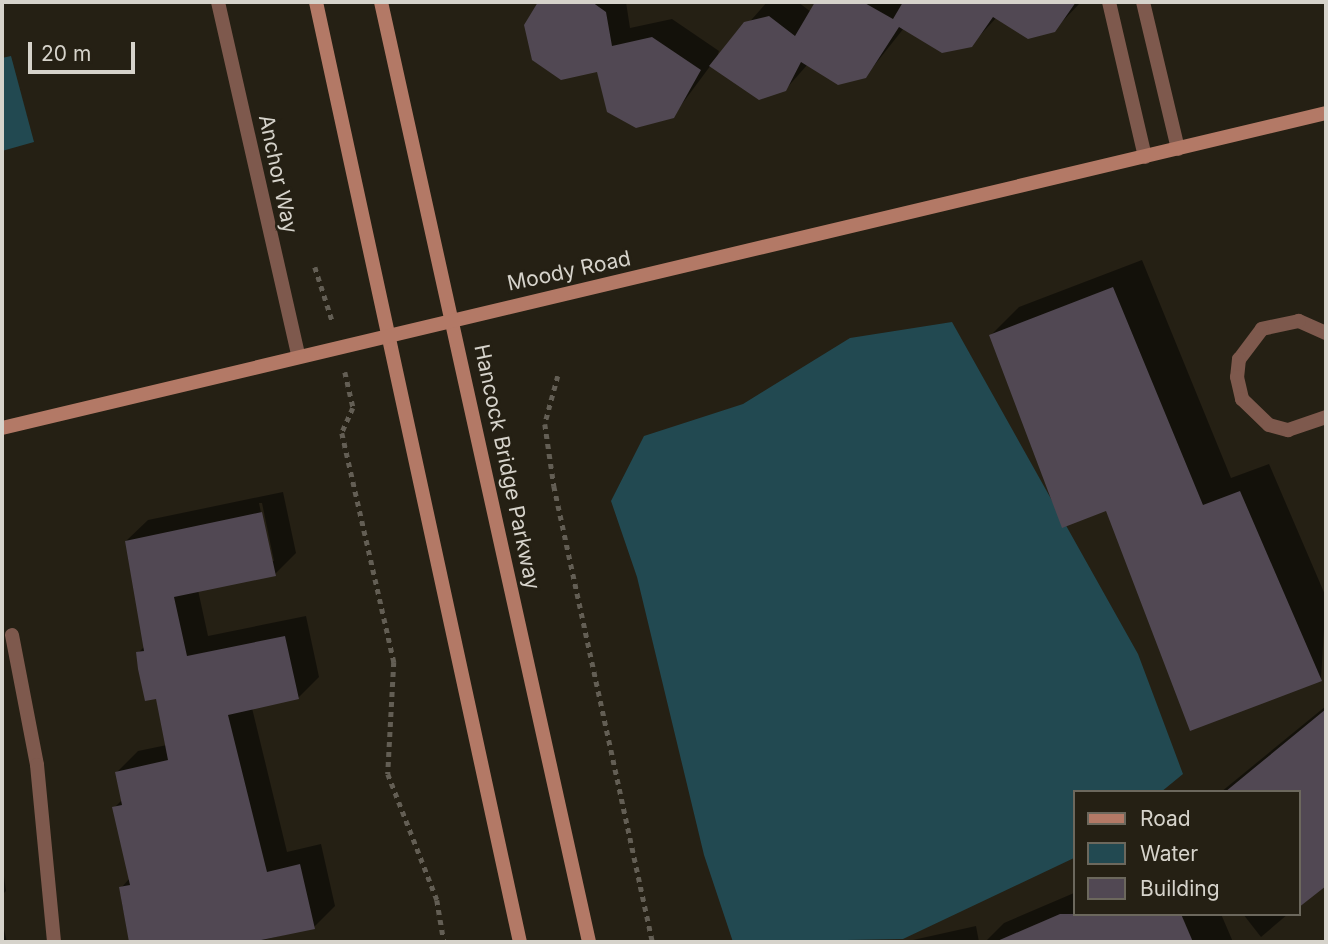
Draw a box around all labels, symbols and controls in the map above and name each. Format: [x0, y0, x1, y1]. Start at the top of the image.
scale bar [32, 28, 138, 72]
text: 20 m [41, 41, 91, 66]
street label: Anchor Way [253, 112, 303, 236]
street label: Moody Road [505, 246, 633, 296]
street label: Hancock Bridge Parkway [469, 342, 545, 592]
legend [1072, 790, 1300, 916]
text: Road [1140, 806, 1191, 831]
text: Water [1140, 841, 1198, 866]
text: Building [1140, 876, 1220, 901]

